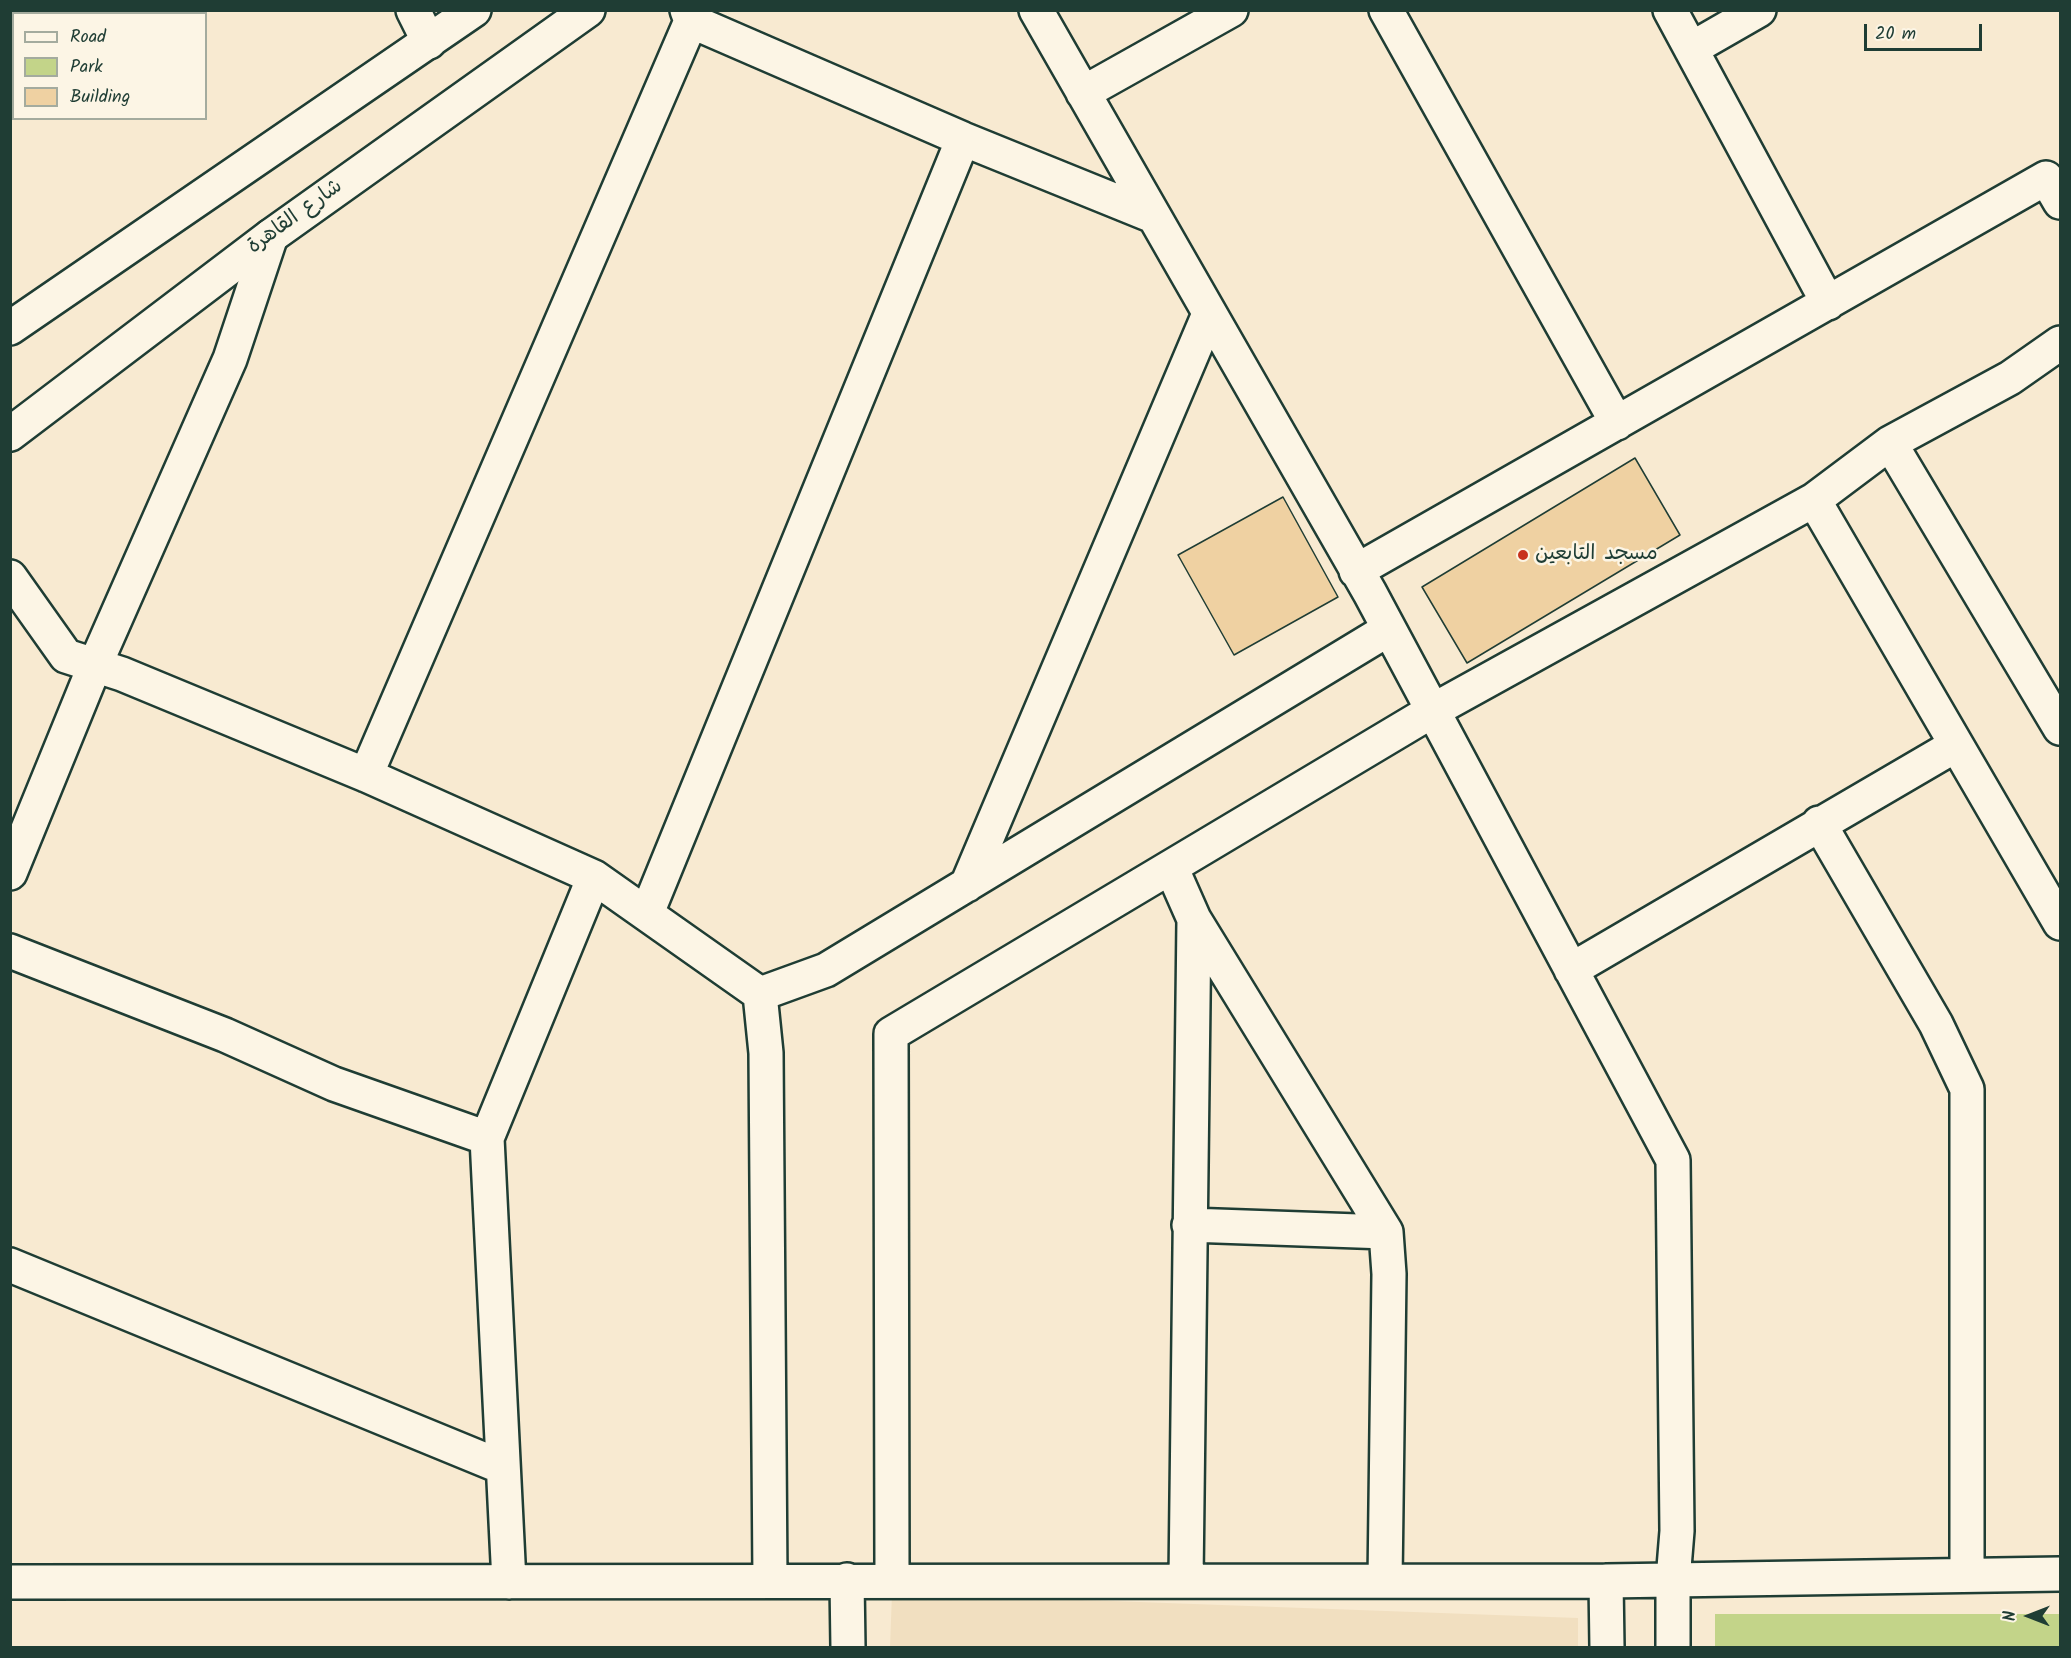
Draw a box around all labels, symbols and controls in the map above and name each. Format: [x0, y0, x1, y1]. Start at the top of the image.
legend [12, 12, 207, 120]
scale bar [1867, 12, 1986, 50]
text: 20 m [1875, 20, 1916, 49]
text: Road [70, 23, 106, 52]
text: Park [70, 53, 103, 82]
text: Building [70, 83, 130, 112]
street label: شارع القاهرة [244, 175, 348, 261]
place label: مسجد التابعين [1535, 542, 1658, 568]
marker: مسجد التابعين [1516, 548, 1530, 562]
north arrow [1999, 1586, 2059, 1646]
text: N [1998, 1611, 2023, 1621]

